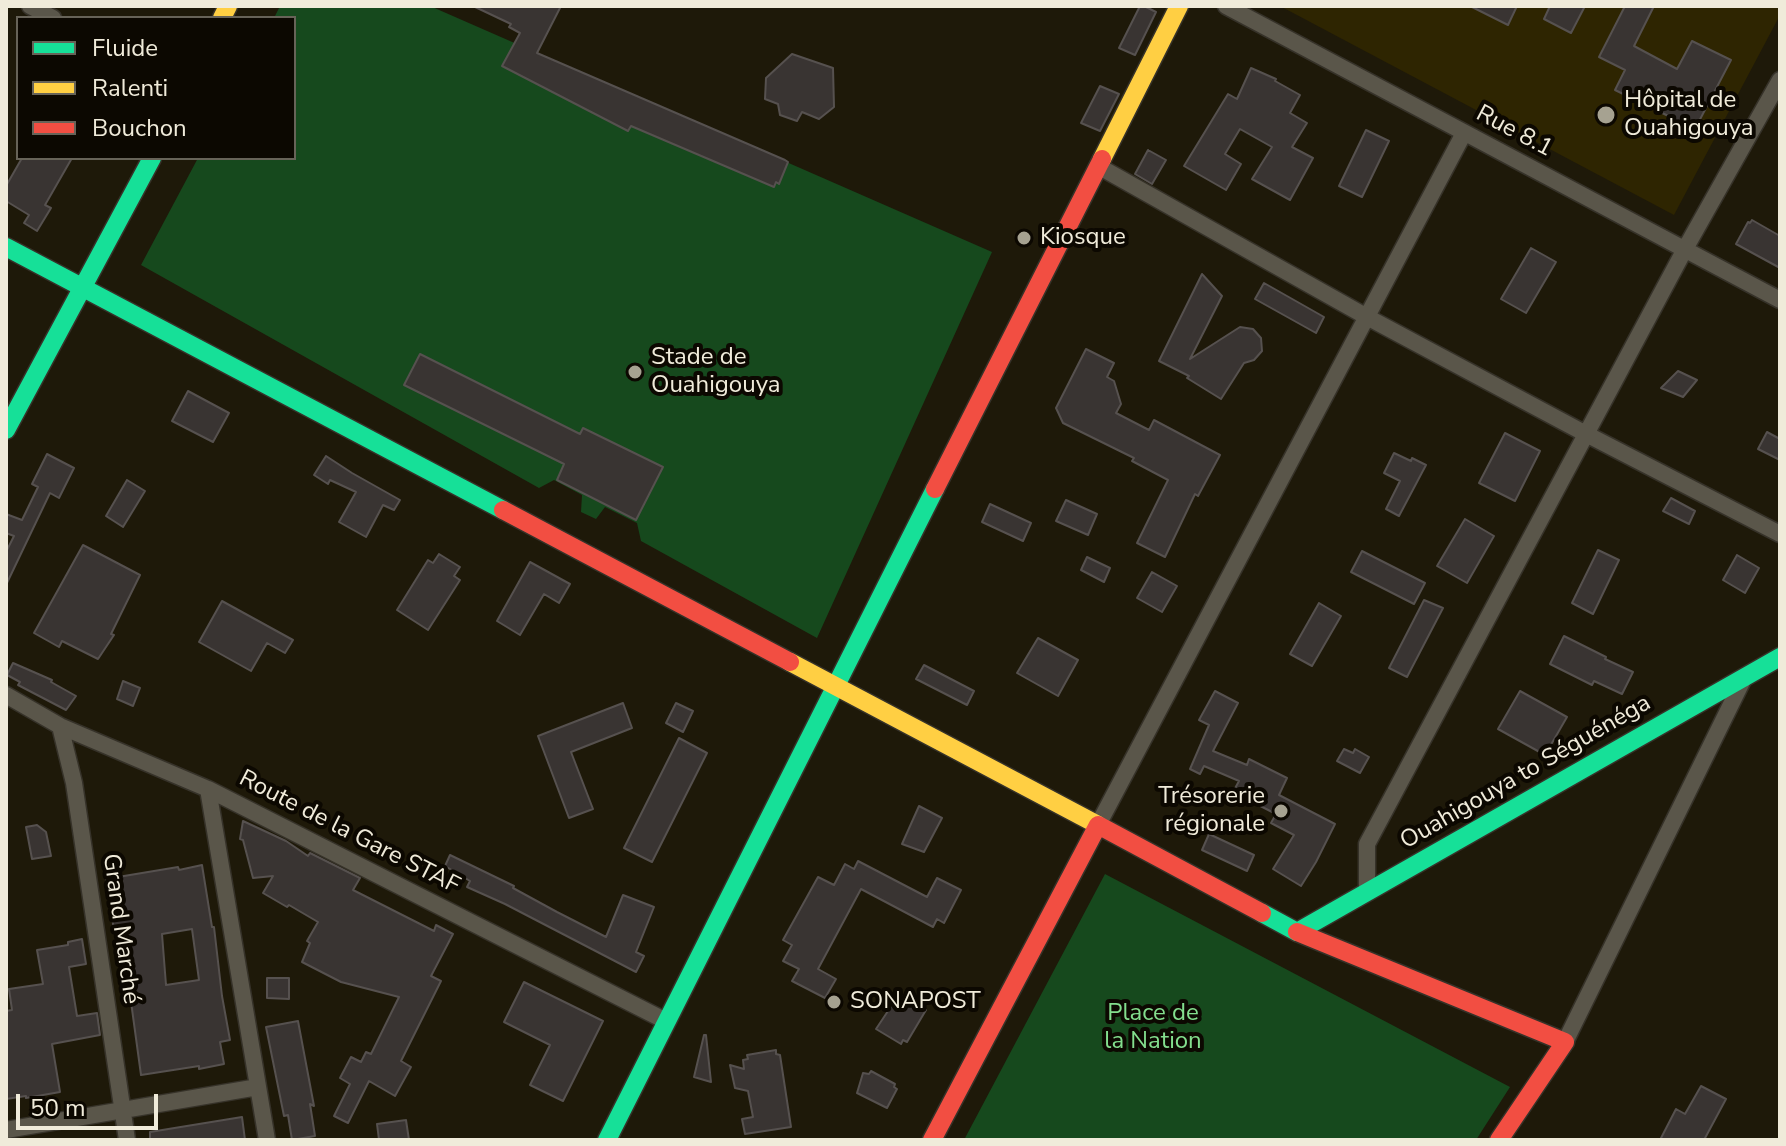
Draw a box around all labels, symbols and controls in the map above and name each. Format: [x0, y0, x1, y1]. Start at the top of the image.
legend [16, 16, 296, 160]
text: Fluide [92, 32, 158, 64]
text: Ralenti [92, 72, 168, 104]
place label: Hôpital de Ouahigouya [1624, 87, 1753, 143]
street label: Rue 8.1 [1471, 100, 1557, 164]
marker: Hôpital de Ouahigouya [1595, 104, 1617, 126]
text: Bouchon [92, 112, 187, 144]
place label: Kiosque [1040, 224, 1126, 252]
marker: Kiosque [1015, 229, 1033, 247]
place label: Stade de Ouahigouya [651, 344, 780, 400]
marker: Stade de Ouahigouya [626, 363, 644, 381]
street label: Ouahigouya to Séguénéga [1396, 689, 1656, 857]
street label: Route de la Gare STAF [234, 765, 464, 901]
place label: Trésorerie régionale [1158, 783, 1265, 839]
marker: Trésorerie régionale [1272, 802, 1290, 820]
street label: Grand Marché [95, 852, 145, 1006]
place label: SONAPOST [850, 988, 981, 1016]
marker: SONAPOST [825, 993, 843, 1011]
park label: Place de la Nation [1104, 1000, 1202, 1056]
scale bar [20, 1078, 162, 1128]
text: 50 m [30, 1092, 86, 1124]

